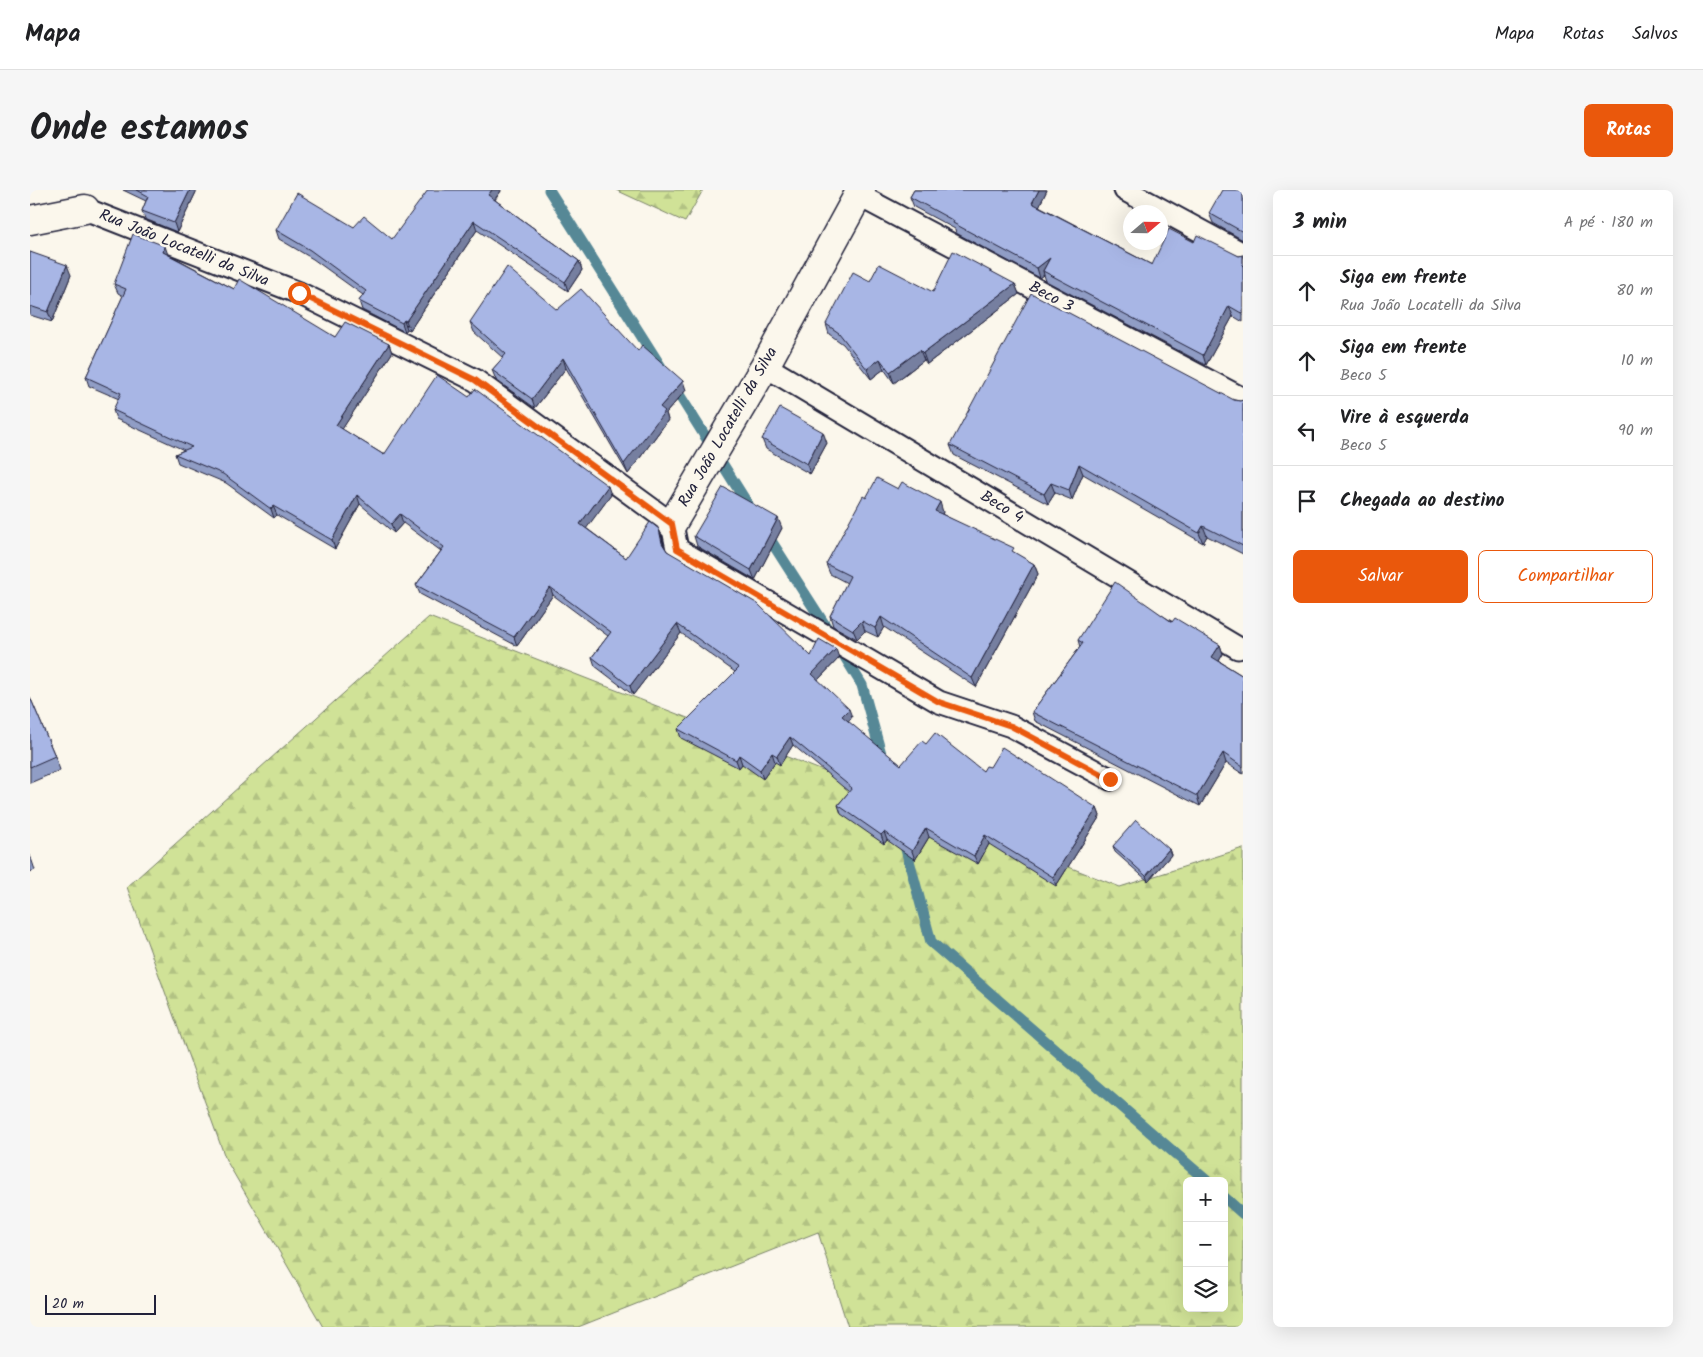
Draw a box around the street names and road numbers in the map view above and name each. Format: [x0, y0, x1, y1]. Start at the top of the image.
street label: Rua João Locatelli da Silva [95, 202, 273, 294]
street label: Beco 3 [1024, 275, 1078, 319]
street label: Rua João Locatelli da Silva [672, 342, 784, 512]
street label: Beco 4 [975, 484, 1029, 530]

